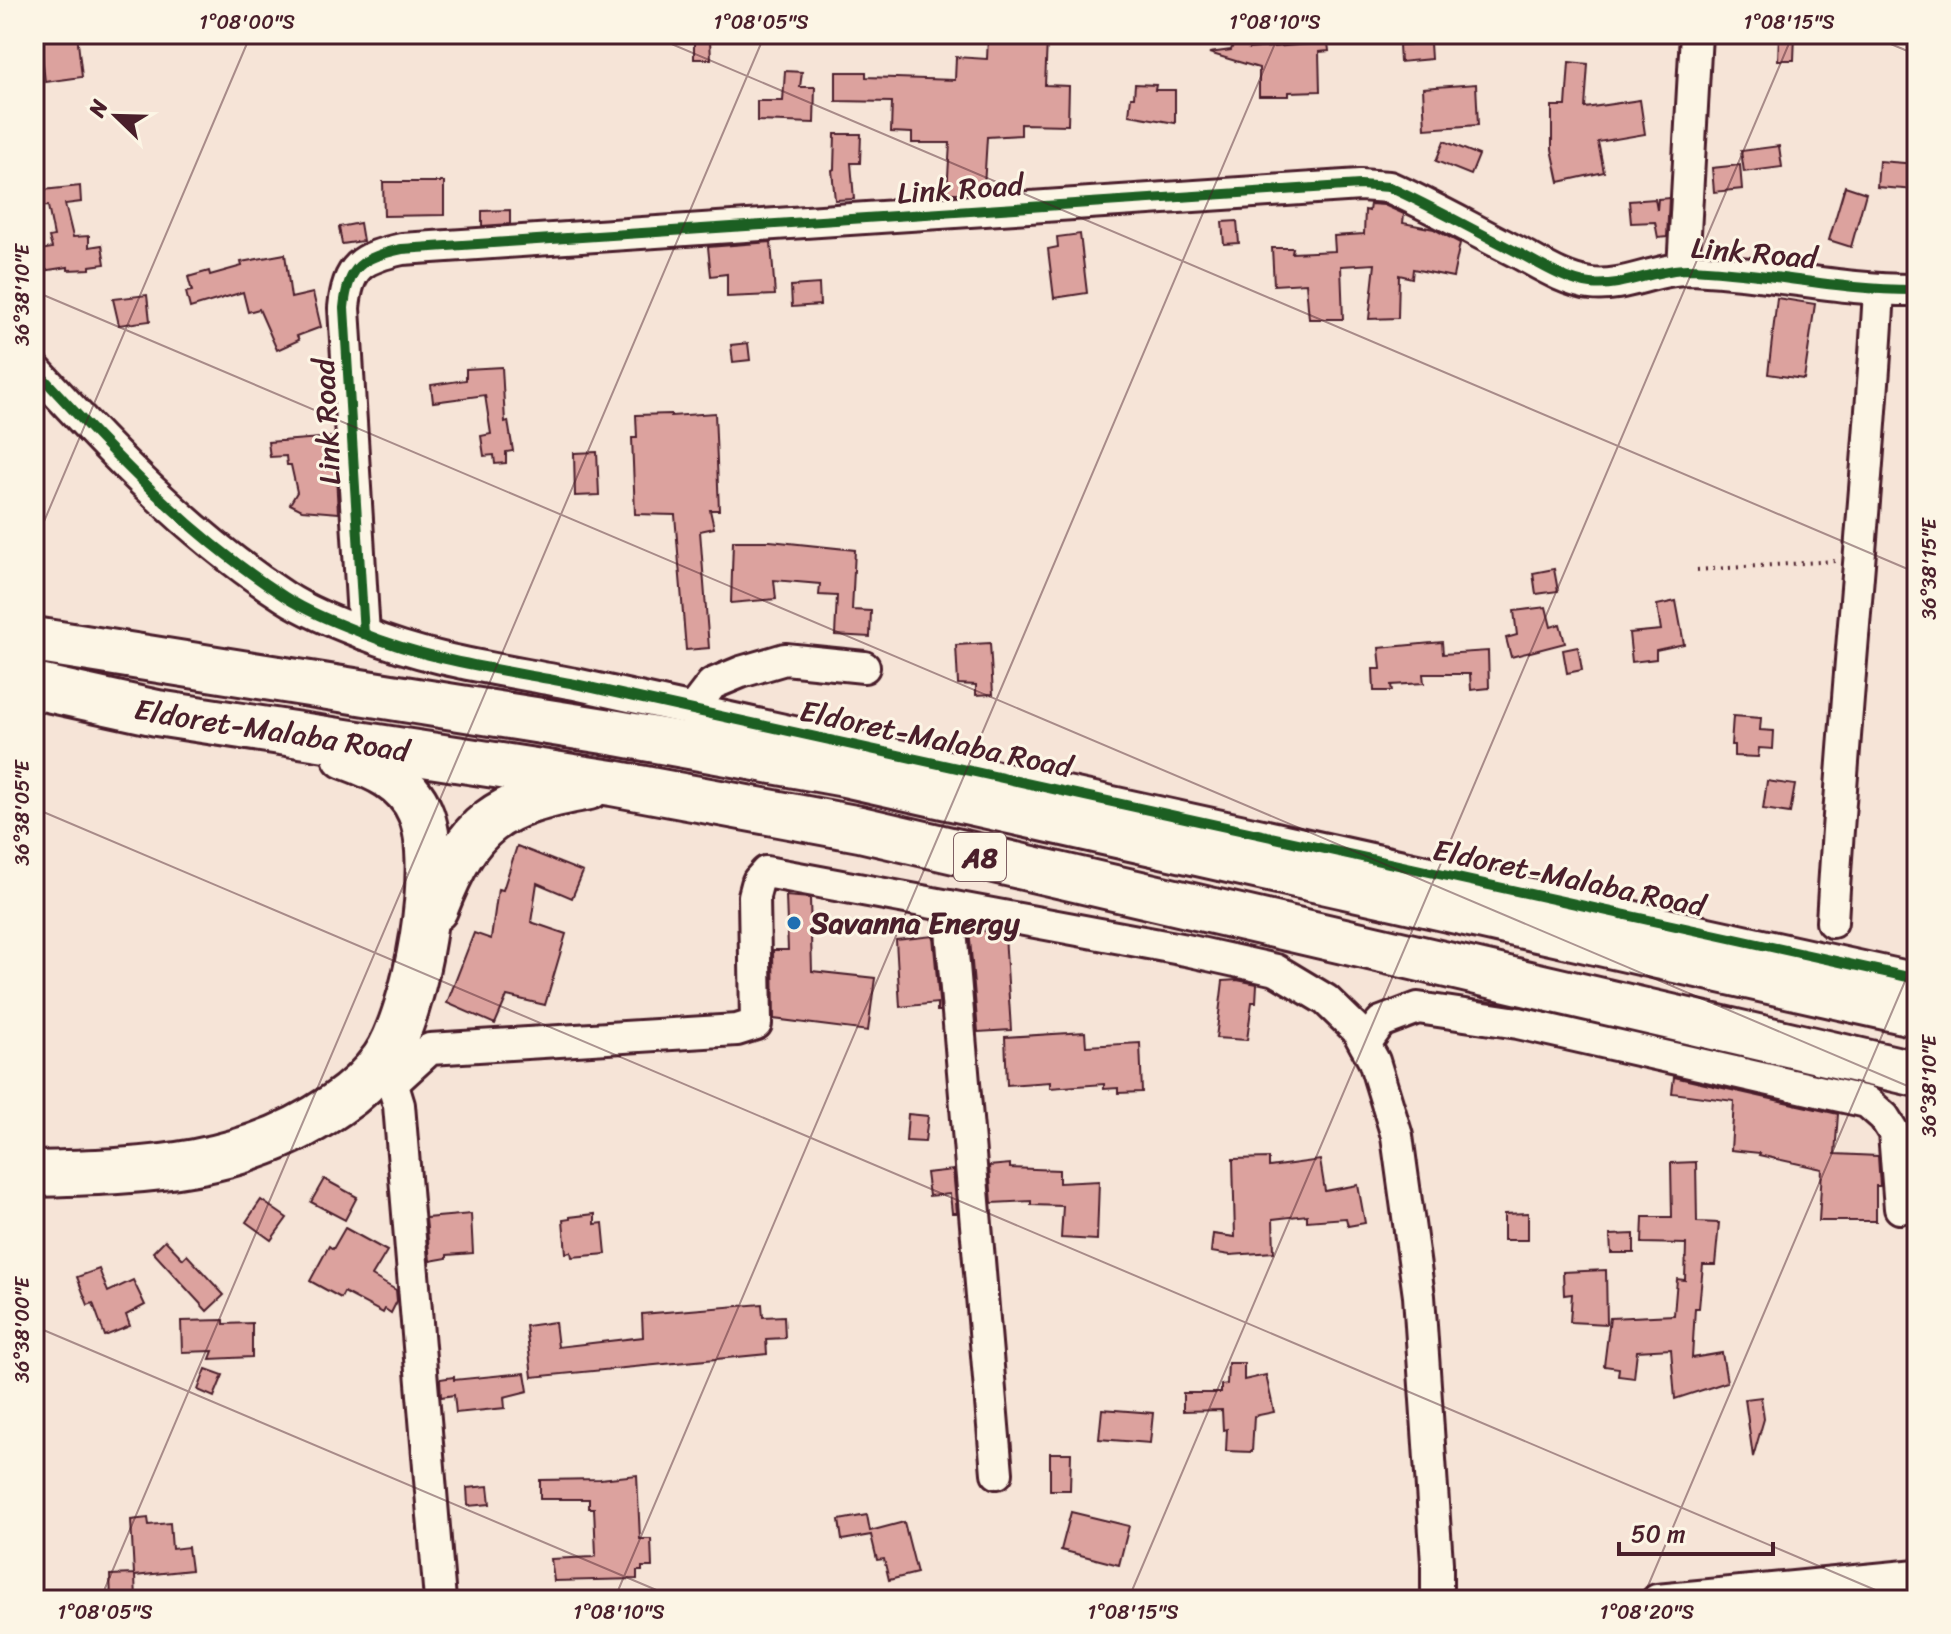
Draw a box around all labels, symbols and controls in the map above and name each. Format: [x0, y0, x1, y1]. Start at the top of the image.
text: 1°08'00"S [199, 5, 295, 40]
text: 1°08'05"S [714, 5, 809, 40]
text: 1°08'10"S [1229, 5, 1321, 40]
text: 1°08'15"S [1744, 5, 1835, 40]
north arrow [76, 76, 156, 156]
text: N [77, 93, 119, 124]
street label: Link Road [895, 158, 1027, 220]
street label: Link Road [1689, 221, 1821, 286]
text: 36°38'10"E [5, 242, 40, 346]
street label: Link Road [297, 355, 357, 487]
text: 36°38'15"E [1912, 516, 1947, 620]
street label: Eldoret-Malaba Road [129, 682, 415, 779]
street label: Eldoret-Malaba Road [795, 684, 1079, 795]
text: 36°38'05"E [5, 758, 40, 866]
street label: Eldoret-Malaba Road [1428, 823, 1712, 934]
road number: A8 [954, 833, 1006, 881]
place label: Savanna Energy [809, 896, 1021, 950]
marker: Savanna Energy [785, 914, 803, 932]
text: 36°38'10"E [1912, 1033, 1947, 1137]
text: 36°38'00"E [5, 1275, 40, 1383]
scale bar [1619, 1506, 1773, 1556]
text: 50 m [1631, 1513, 1686, 1555]
text: 1°08'05"S [58, 1595, 153, 1630]
text: 1°08'10"S [573, 1595, 665, 1630]
text: 1°08'15"S [1088, 1595, 1179, 1630]
text: 1°08'20"S [1600, 1595, 1695, 1630]

